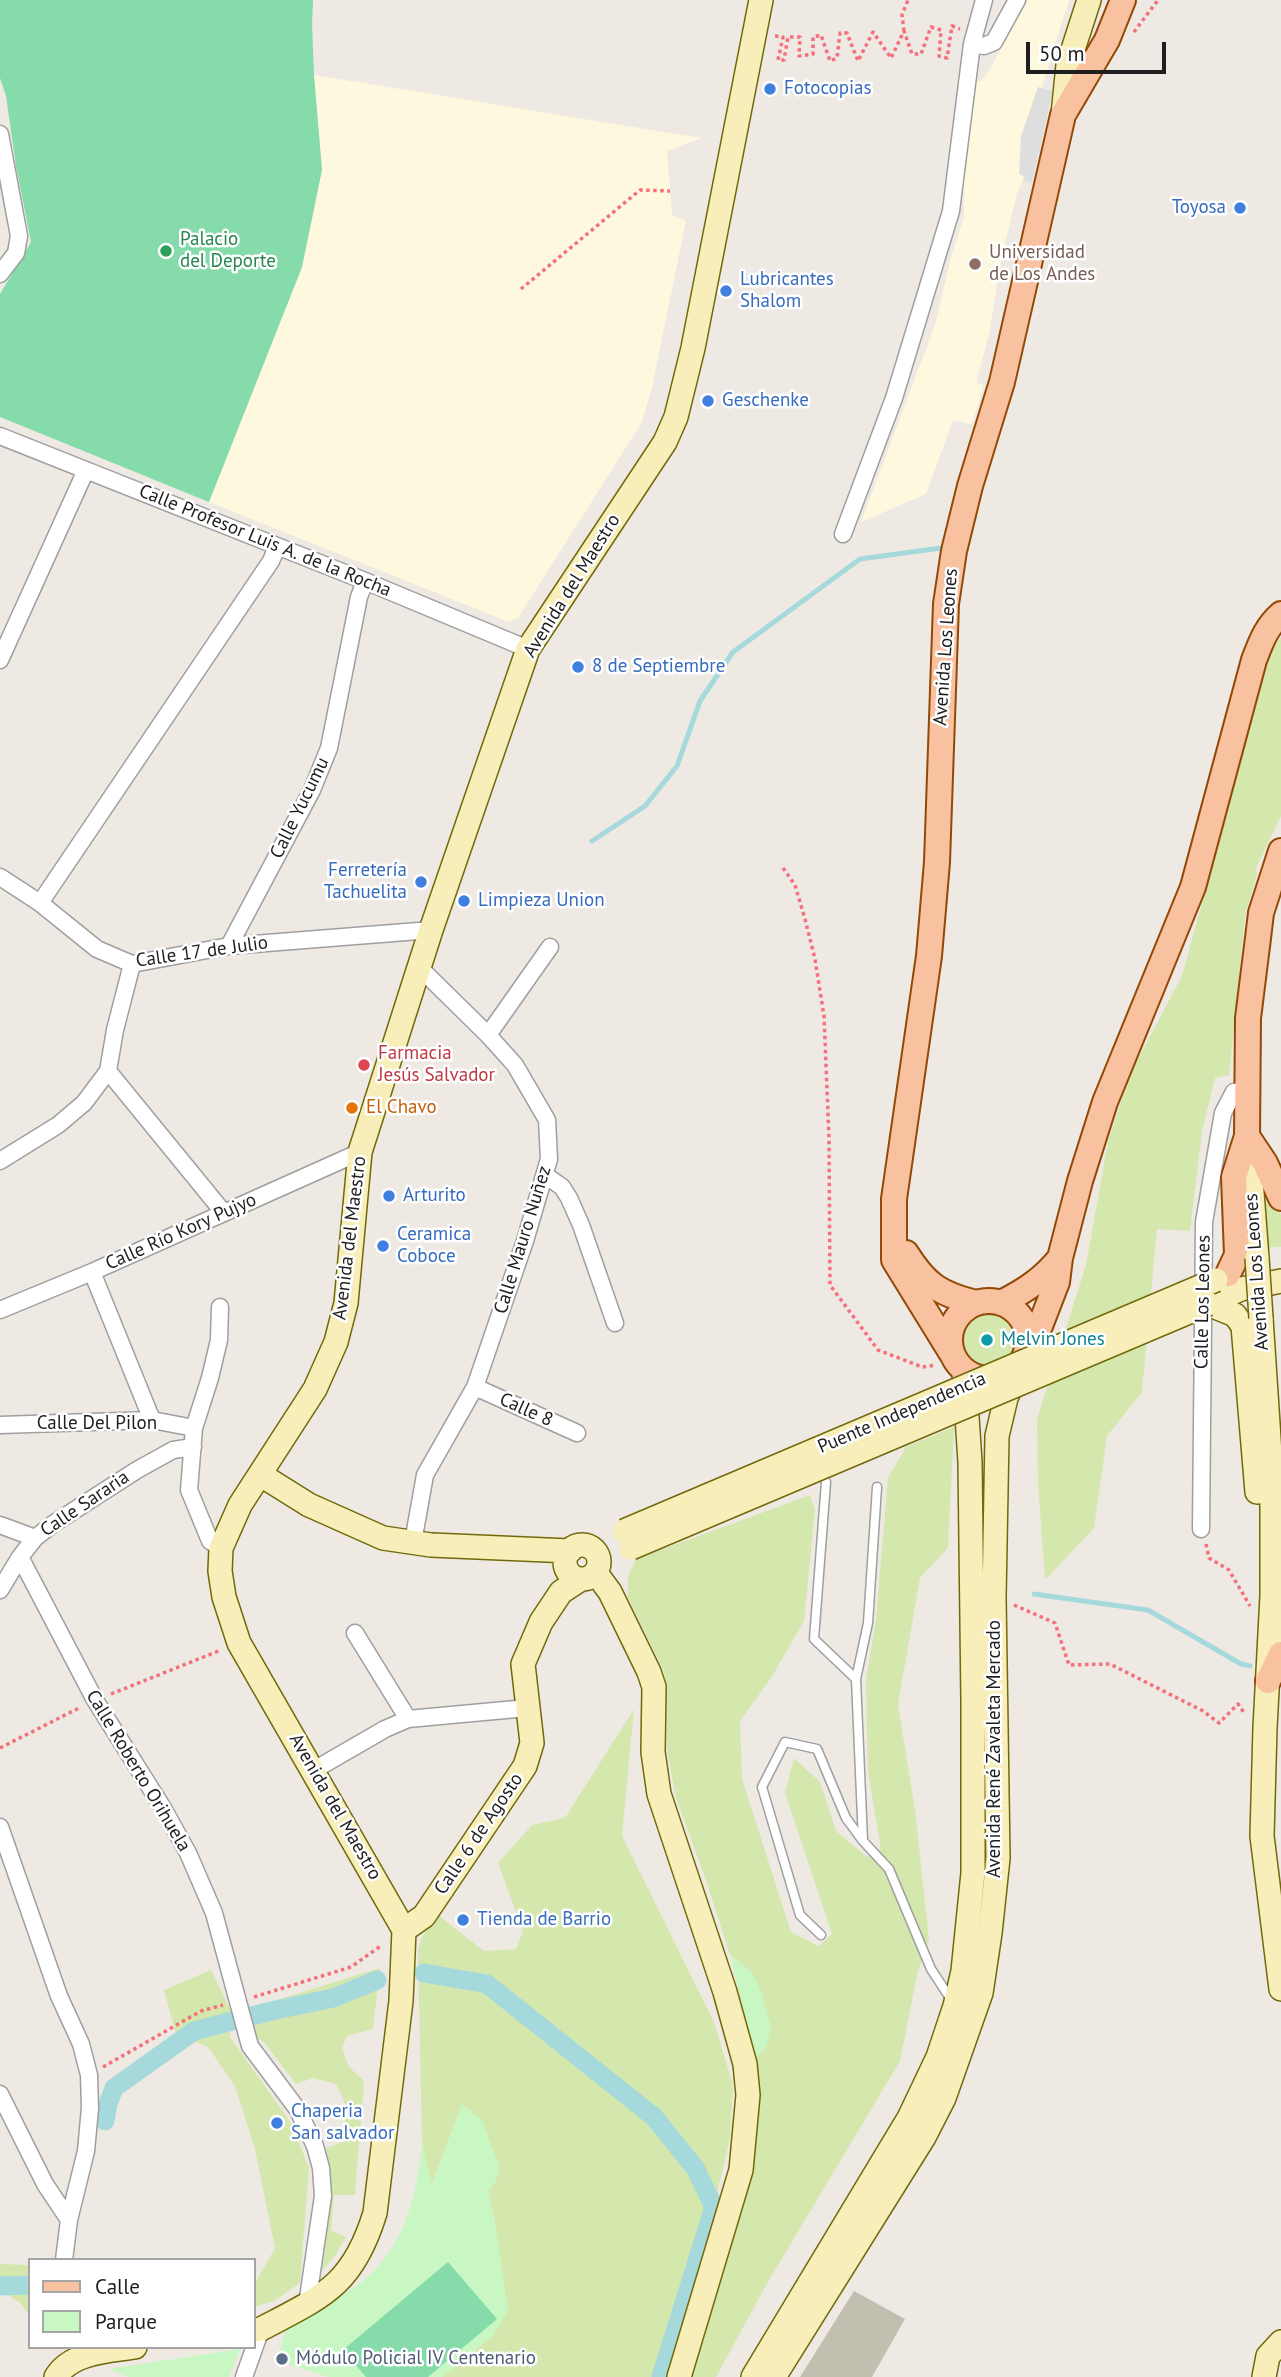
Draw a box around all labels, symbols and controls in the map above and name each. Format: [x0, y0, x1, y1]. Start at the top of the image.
scale bar [1029, 28, 1169, 72]
text: 50 m [1039, 40, 1085, 67]
place label: Fotocopias [784, 78, 872, 100]
marker: Fotocopias [762, 81, 778, 97]
place label: Toyosa [1172, 197, 1226, 219]
marker: Toyosa [1232, 200, 1248, 216]
place label: Palacio del Deporte [180, 229, 276, 273]
place label: Universidad de Los Andes [989, 242, 1095, 286]
marker: Palacio del Deporte [158, 243, 174, 259]
marker: Universidad de Los Andes [967, 256, 983, 272]
place label: Lubricantes Shalom [740, 269, 834, 313]
marker: Lubricantes Shalom [718, 283, 734, 299]
place label: Geschenke [722, 390, 809, 412]
marker: Geschenke [700, 393, 716, 409]
street label: Calle Profesor Luis A. de la Rocha [136, 480, 394, 602]
street label: Avenida del Maestro [519, 510, 625, 662]
street label: Avenida Los Leones [929, 568, 963, 726]
place label: 8 de Septiembre [592, 656, 725, 678]
marker: 8 de Septiembre [570, 659, 586, 675]
street label: Calle Yucumu [266, 754, 334, 862]
place label: Ferretería Tachuelita [324, 860, 407, 904]
marker: Ferretería Tachuelita [413, 874, 429, 890]
place label: Limpieza Union [478, 890, 605, 912]
marker: Limpieza Union [456, 893, 472, 909]
street label: Calle 17 de Julio [135, 931, 269, 973]
place label: Farmacia Jesús Salvador [378, 1043, 495, 1087]
marker: Farmacia Jesús Salvador [356, 1057, 372, 1073]
place label: El Chavo [366, 1097, 437, 1119]
marker: El Chavo [344, 1100, 360, 1116]
street label: Avenida del Maestro [329, 1155, 371, 1321]
street label: Calle Mauro Nuñez [490, 1163, 556, 1317]
place label: Arturito [403, 1185, 466, 1207]
marker: Arturito [381, 1188, 397, 1204]
street label: Calle Río Kory Pujyo [102, 1189, 260, 1275]
street label: Avenida Los Leones [1240, 1193, 1274, 1351]
place label: Ceramica Coboce [397, 1224, 471, 1268]
street label: Calle Los Leones [1190, 1235, 1216, 1369]
marker: Ceramica Coboce [375, 1238, 391, 1254]
place label: Melvin Jones [1001, 1329, 1105, 1351]
marker: Melvin Jones [979, 1332, 995, 1348]
street label: Puente Independencia [814, 1367, 990, 1459]
street label: Calle 8 [496, 1388, 556, 1432]
street label: Calle Del Pilon [37, 1413, 157, 1435]
street label: Calle Sararia [36, 1466, 134, 1542]
street label: Avenida René Zavaleta Mercado [984, 1620, 1006, 1878]
street label: Calle Roberto Orihuela [81, 1686, 195, 1856]
street label: Avenida del Maestro [284, 1730, 386, 1884]
street label: Calle 6 de Agosto [430, 1769, 528, 1899]
place label: Tienda de Barrio [477, 1909, 611, 1931]
marker: Tienda de Barrio [455, 1912, 471, 1928]
place label: Chaperia San salvador [291, 2101, 394, 2145]
marker: Chaperia San salvador [269, 2115, 285, 2131]
legend [28, 2258, 256, 2349]
text: Calle [95, 2273, 140, 2300]
text: Parque [95, 2308, 157, 2335]
place label: Módulo Policial IV Centenario [296, 2348, 536, 2370]
marker: Módulo Policial IV Centenario [274, 2351, 290, 2367]

